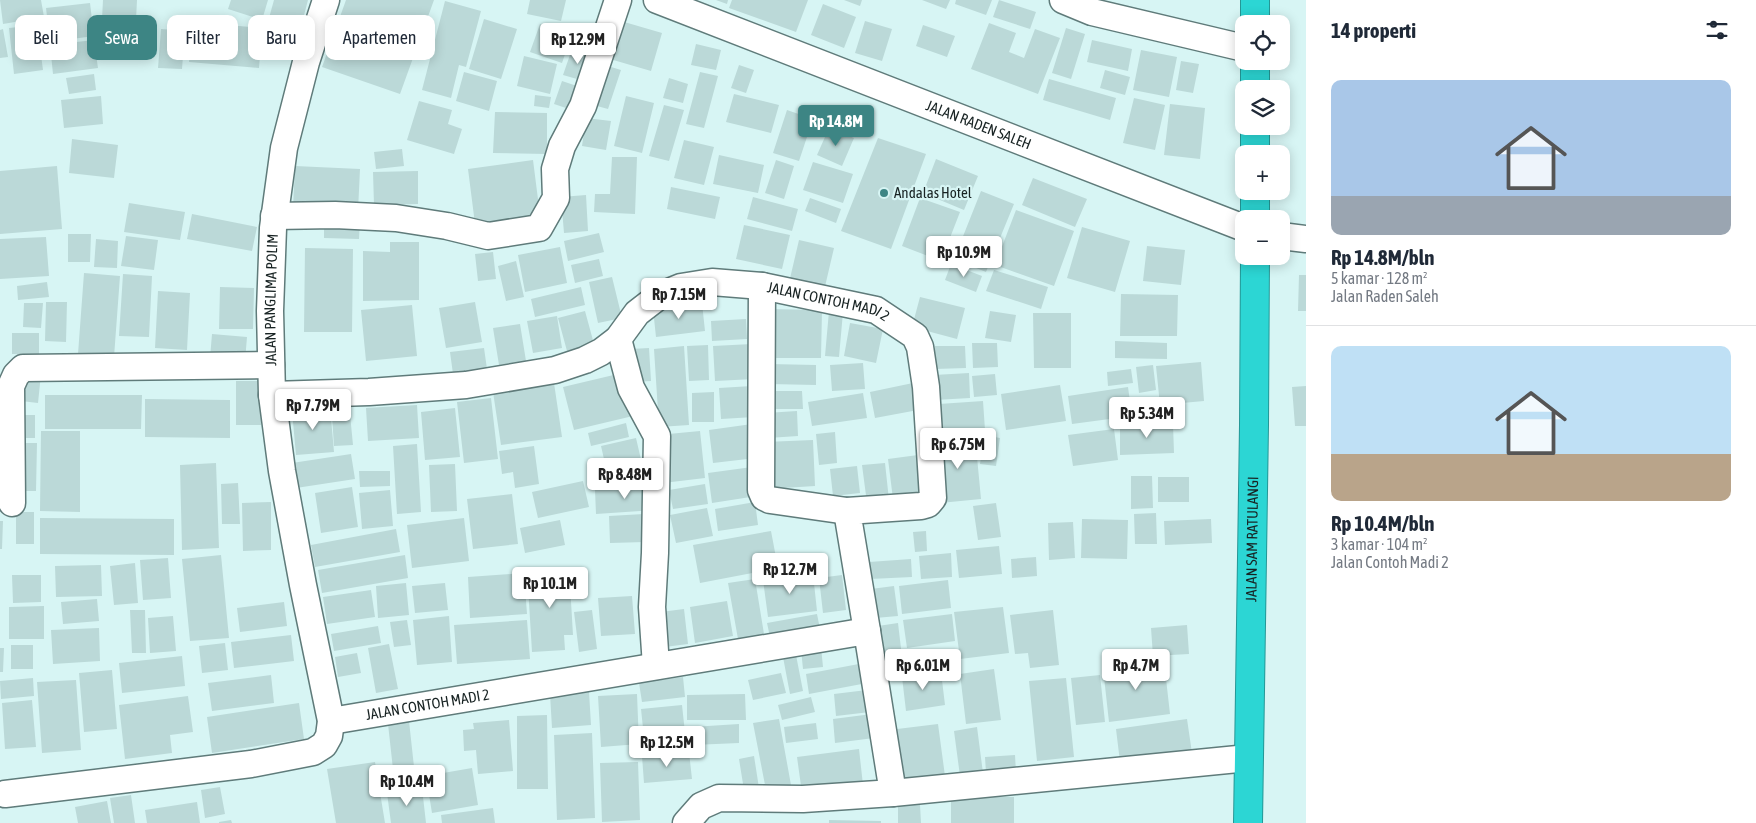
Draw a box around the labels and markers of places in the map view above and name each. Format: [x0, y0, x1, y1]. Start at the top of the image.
pin: Rp 12.9M [526, 22, 630, 65]
pin: Rp 14.8M [784, 104, 888, 147]
place label: Andalas Hotel [894, 184, 972, 201]
marker: Andalas Hotel [878, 187, 890, 199]
pin: Rp 10.9M [912, 236, 1016, 278]
pin: Rp 7.15M [627, 278, 731, 320]
pin: Rp 7.79M [261, 388, 365, 431]
pin: Rp 5.34M [1095, 396, 1199, 439]
pin: Rp 6.75M [906, 428, 1010, 470]
pin: Rp 8.48M [573, 458, 677, 500]
pin: Rp 12.7M [738, 552, 842, 595]
pin: Rp 10.1M [498, 566, 602, 609]
pin: Rp 6.01M [871, 648, 975, 691]
pin: Rp 4.7M [1090, 648, 1182, 691]
pin: Rp 12.5M [615, 726, 719, 768]
pin: Rp 10.4M [355, 764, 459, 807]

